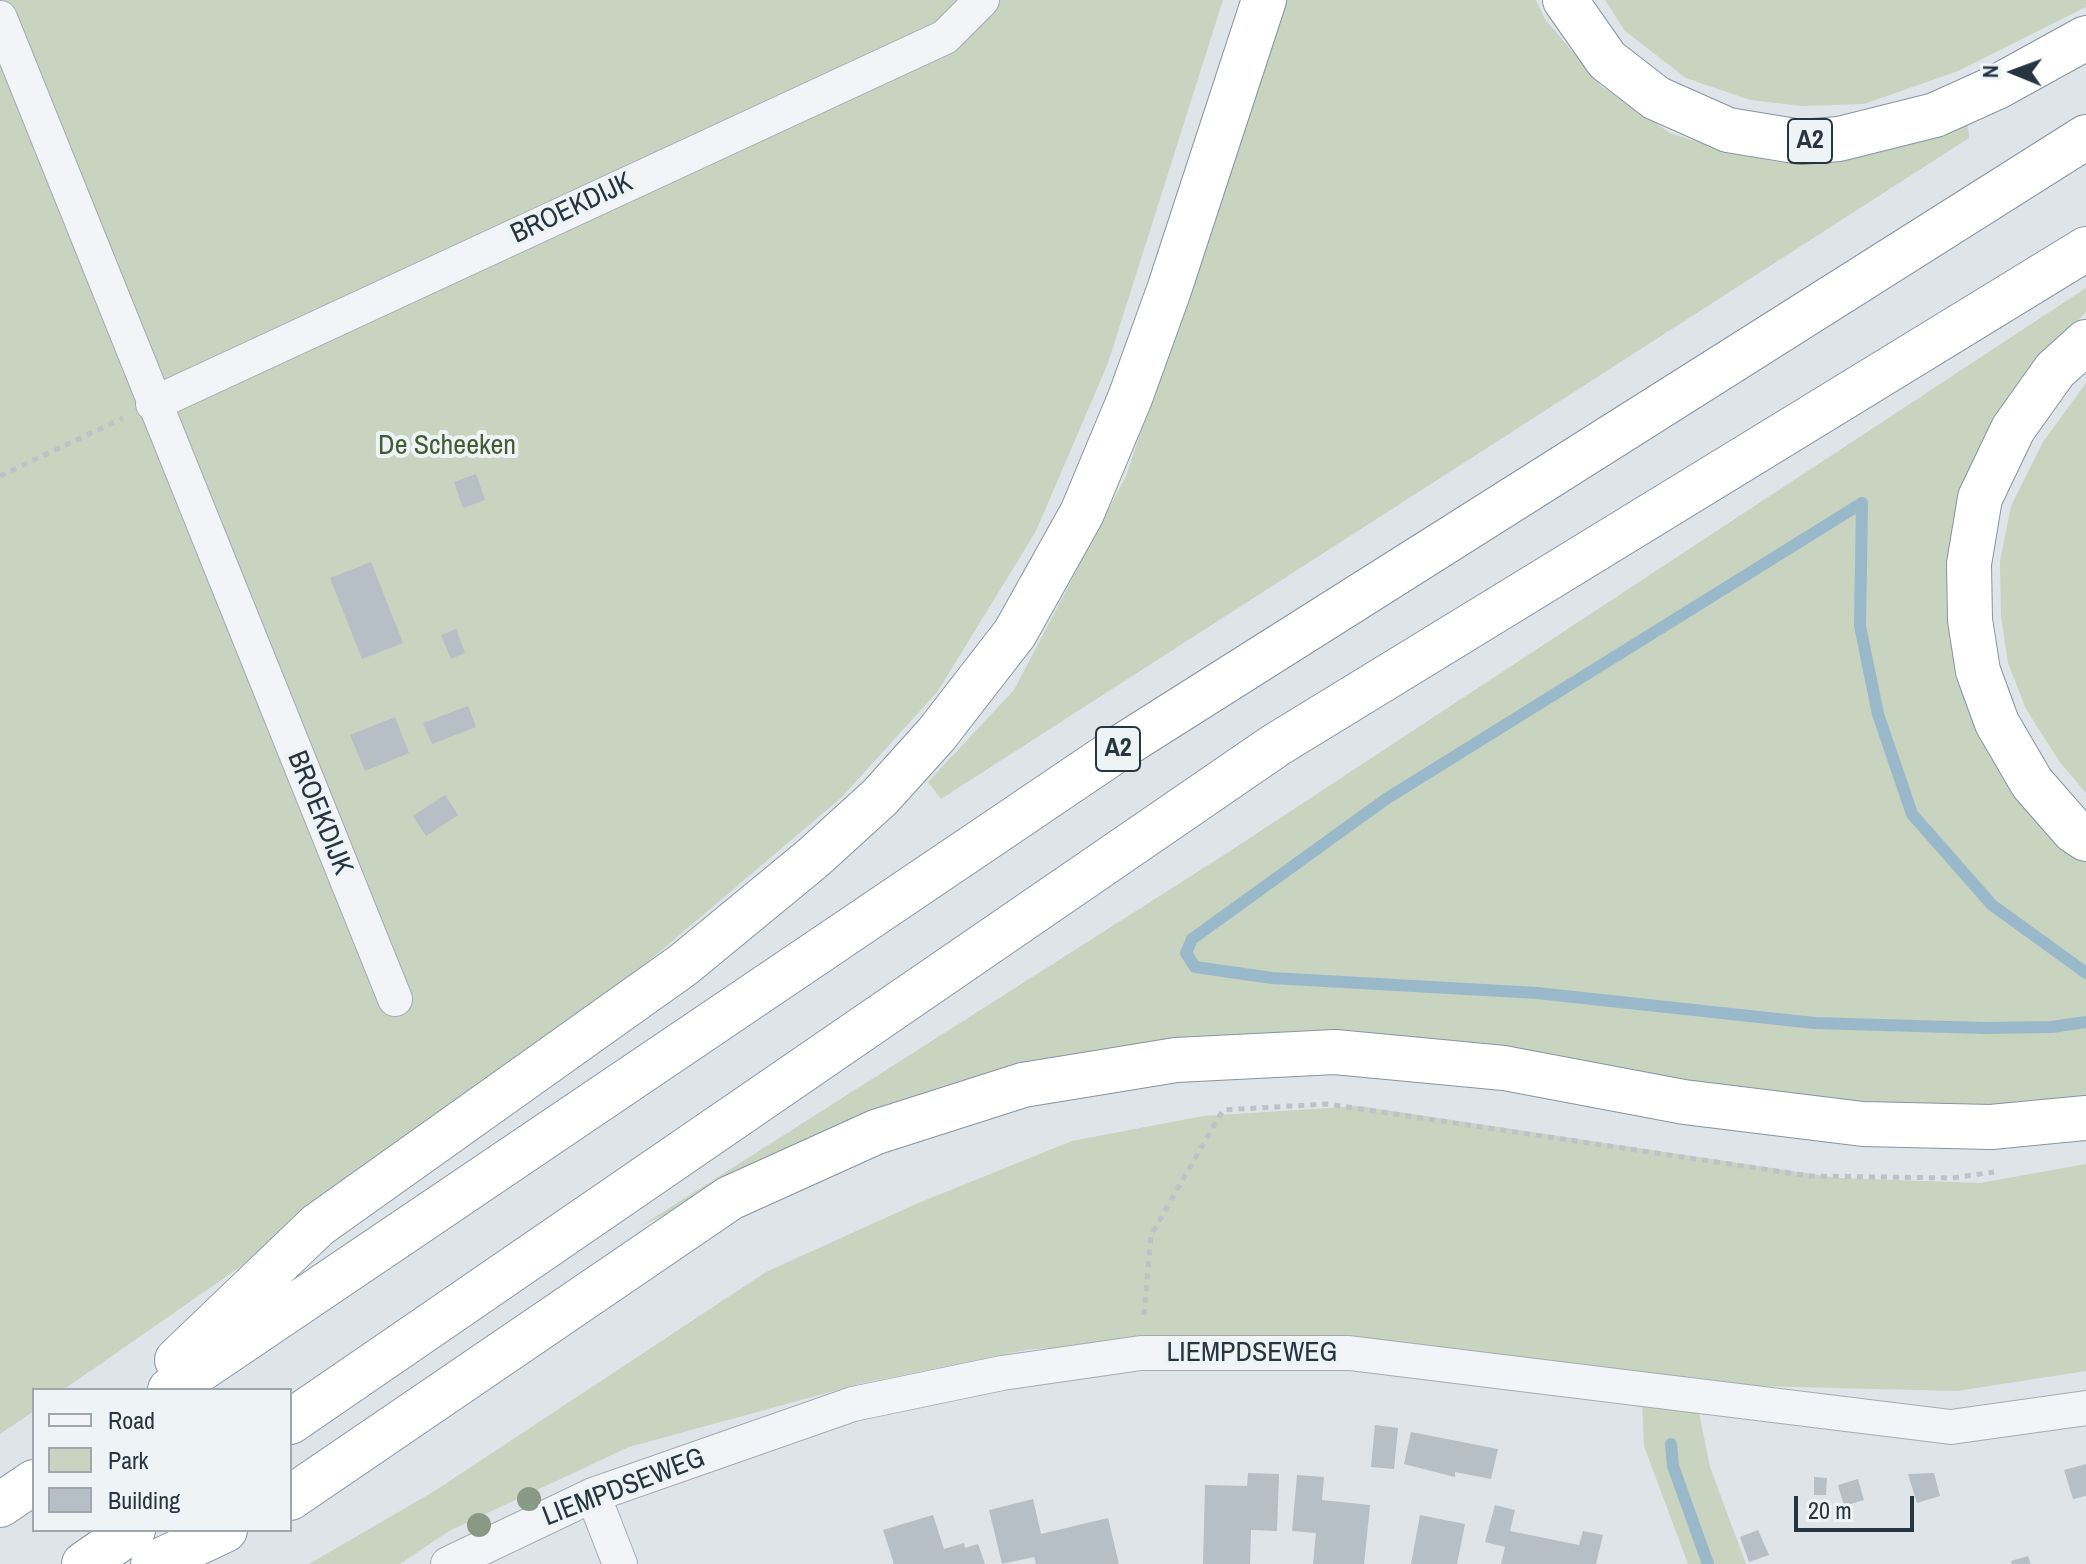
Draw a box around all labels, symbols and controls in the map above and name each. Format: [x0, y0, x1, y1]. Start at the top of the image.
north arrow [1974, 32, 2054, 112]
text: N [1975, 65, 2005, 78]
road number: A2 [1788, 119, 1832, 163]
street label: BROEKDIJK [506, 166, 638, 252]
park label: De Scheeken [378, 429, 516, 463]
road number: A2 [1096, 727, 1140, 771]
street label: BROEKDIJK [279, 746, 359, 880]
street label: LIEMPDSEWEG [1167, 1336, 1337, 1370]
legend [32, 1388, 292, 1532]
text: Road [108, 1404, 155, 1436]
street label: LIEMPDSEWEG [538, 1442, 710, 1534]
text: Park [108, 1444, 148, 1476]
scale bar [1798, 1480, 1918, 1530]
text: Building [108, 1484, 180, 1516]
text: 20 m [1808, 1494, 1852, 1526]

